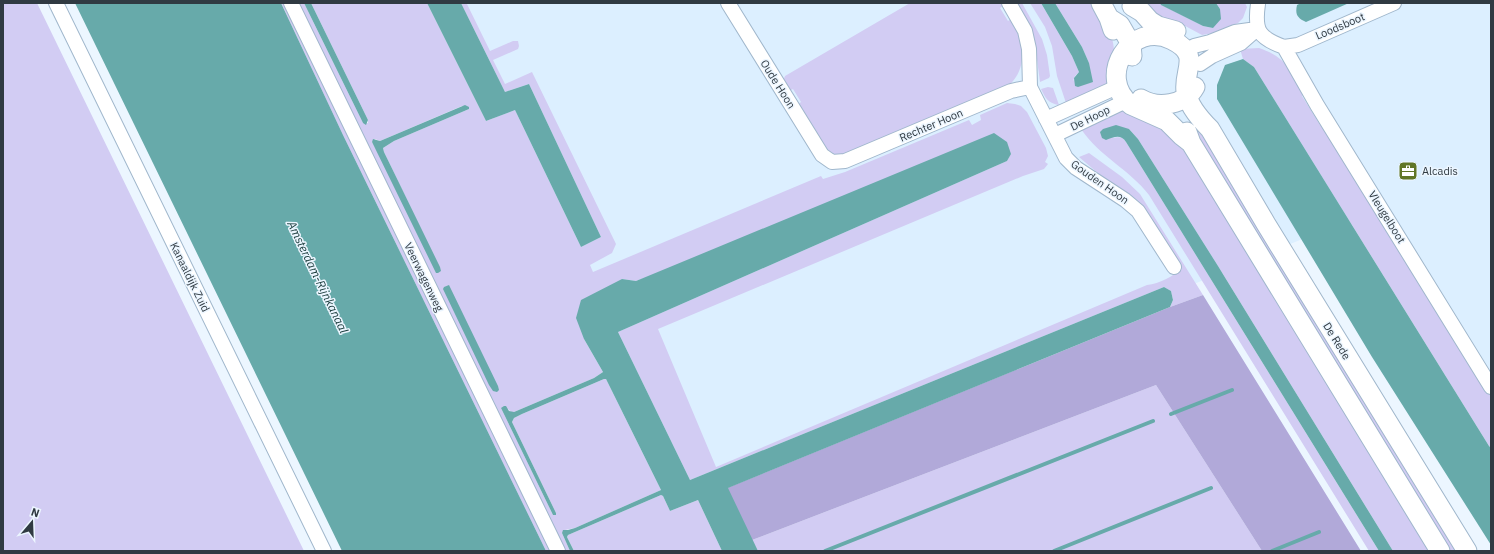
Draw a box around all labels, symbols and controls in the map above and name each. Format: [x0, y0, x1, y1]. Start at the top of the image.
street label: Loodsboot [1313, 9, 1367, 43]
street label: Oude Hoon [757, 57, 799, 111]
street label: De Hoop [1068, 102, 1112, 134]
street label: Rechter Hoon [897, 105, 965, 145]
street label: Gouden Hoon [1068, 157, 1132, 207]
office icon: Alcadis [1397, 160, 1419, 182]
place label: Alcadis [1422, 164, 1458, 178]
street label: Vleugelboot [1365, 188, 1409, 246]
water label: Amsterdam-Rijnkanaal [284, 217, 352, 337]
street label: Kanaaldijk Zuid [167, 240, 213, 314]
street label: Veerwagenweg [401, 240, 447, 314]
street label: De Rede [1320, 320, 1354, 362]
north arrow [12, 502, 52, 542]
text: N [29, 505, 41, 520]

